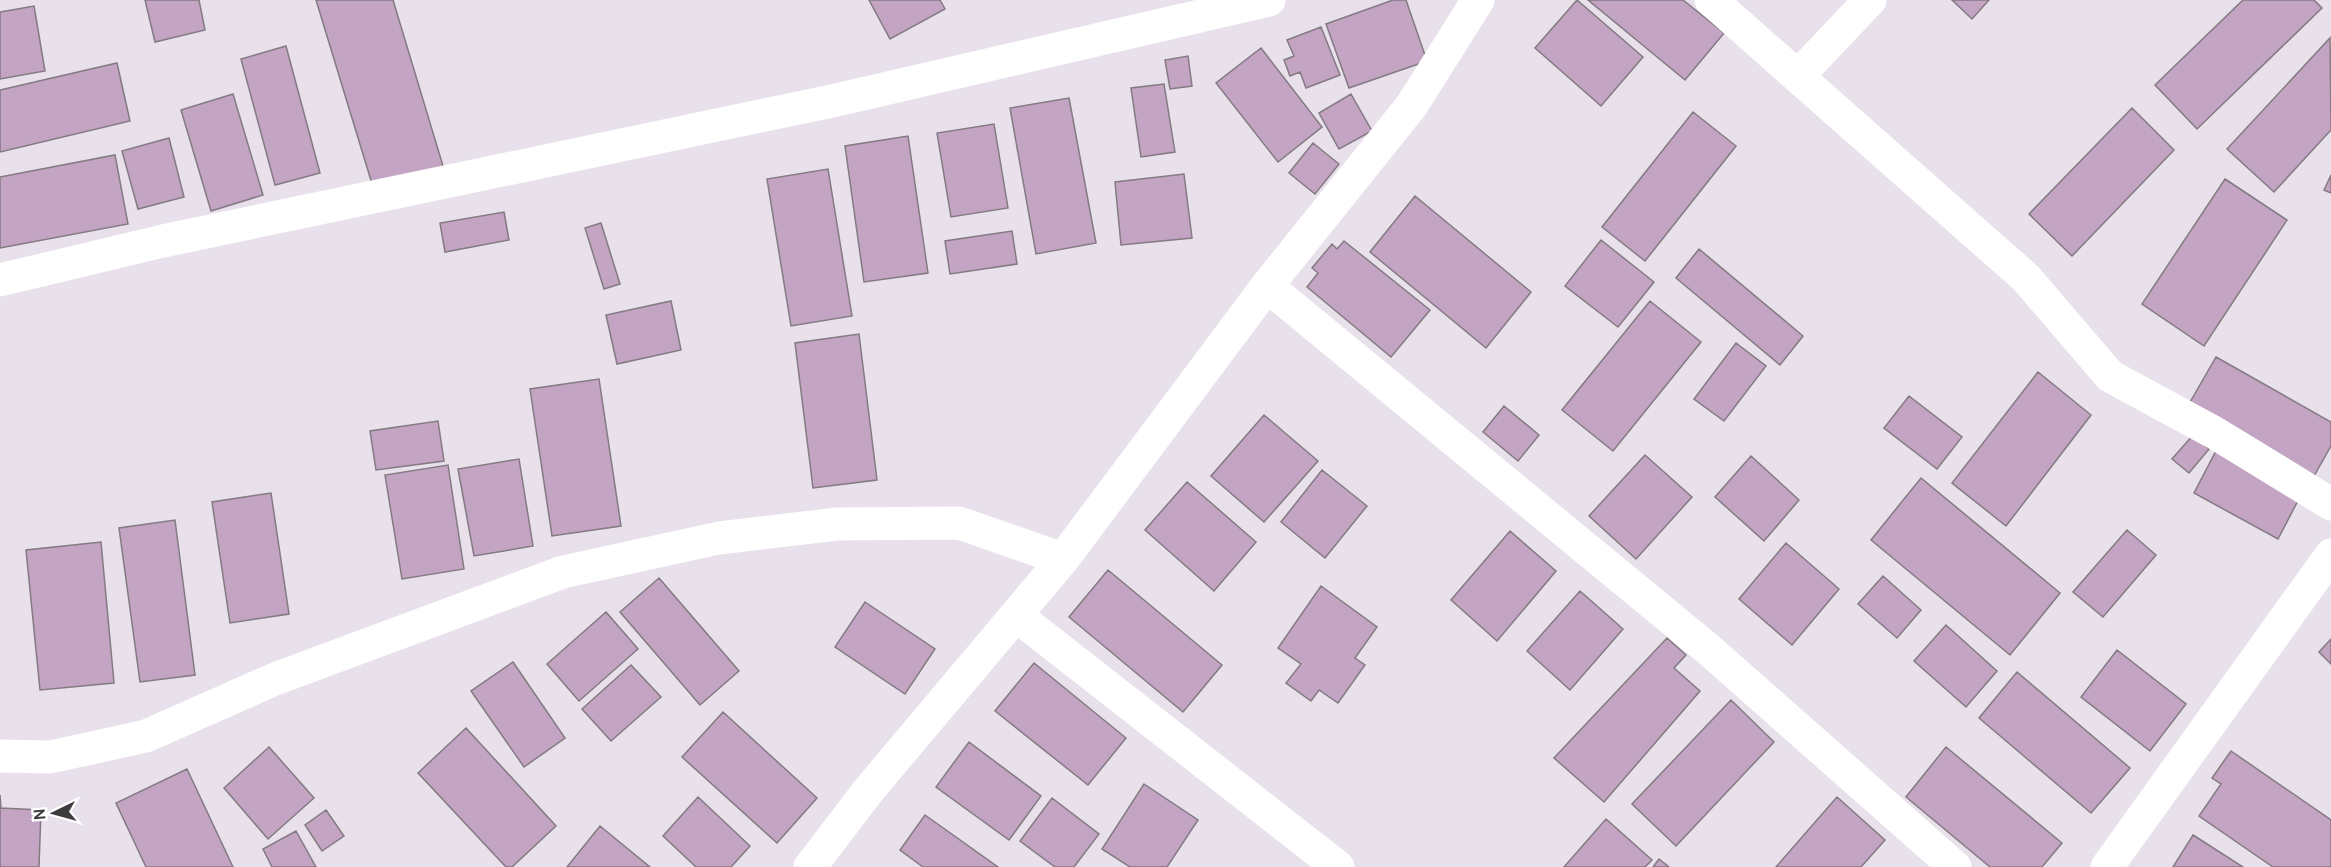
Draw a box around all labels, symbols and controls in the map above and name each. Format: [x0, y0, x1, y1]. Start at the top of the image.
north arrow [24, 783, 84, 843]
text: N [30, 808, 50, 821]

